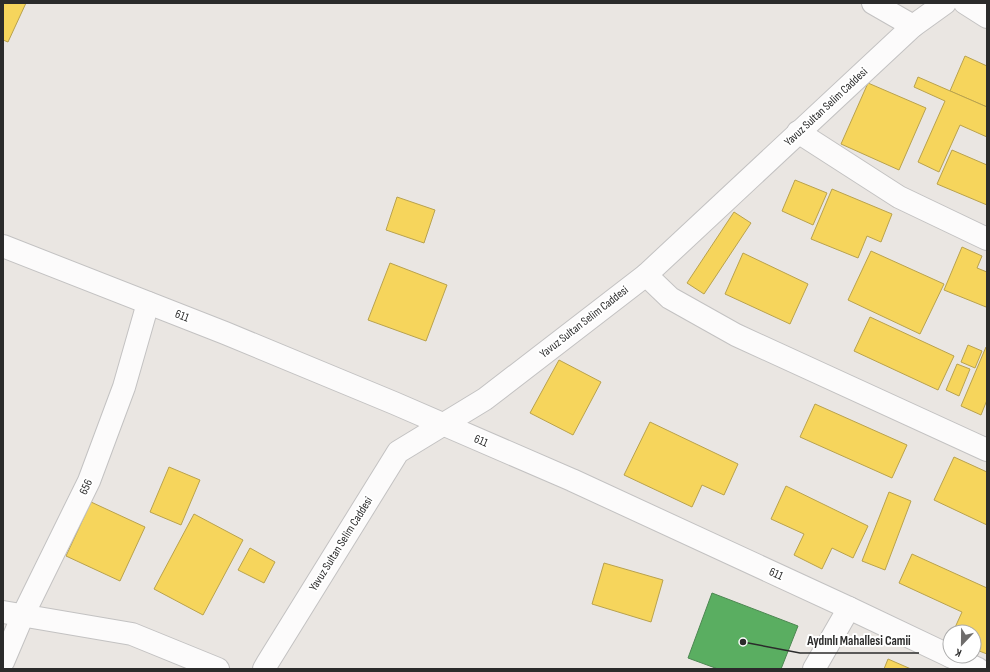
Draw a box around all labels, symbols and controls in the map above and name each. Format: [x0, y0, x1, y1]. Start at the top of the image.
street label: Yavuz Sultan Selim Caddesi [781, 65, 871, 149]
street label: Yavuz Sultan Selim Caddesi [537, 283, 631, 361]
street label: 611 [173, 307, 192, 326]
street label: 611 [472, 431, 491, 451]
street label: 656 [76, 477, 96, 497]
street label: Yavuz Sultan Selim Caddesi [306, 494, 376, 594]
street label: 611 [767, 564, 786, 584]
north arrow [942, 624, 982, 664]
callout: Aydınlı Mahallesi Camii [800, 628, 919, 653]
text: Aydınlı Mahallesi Camii [806, 633, 911, 649]
text: K [953, 646, 963, 660]

